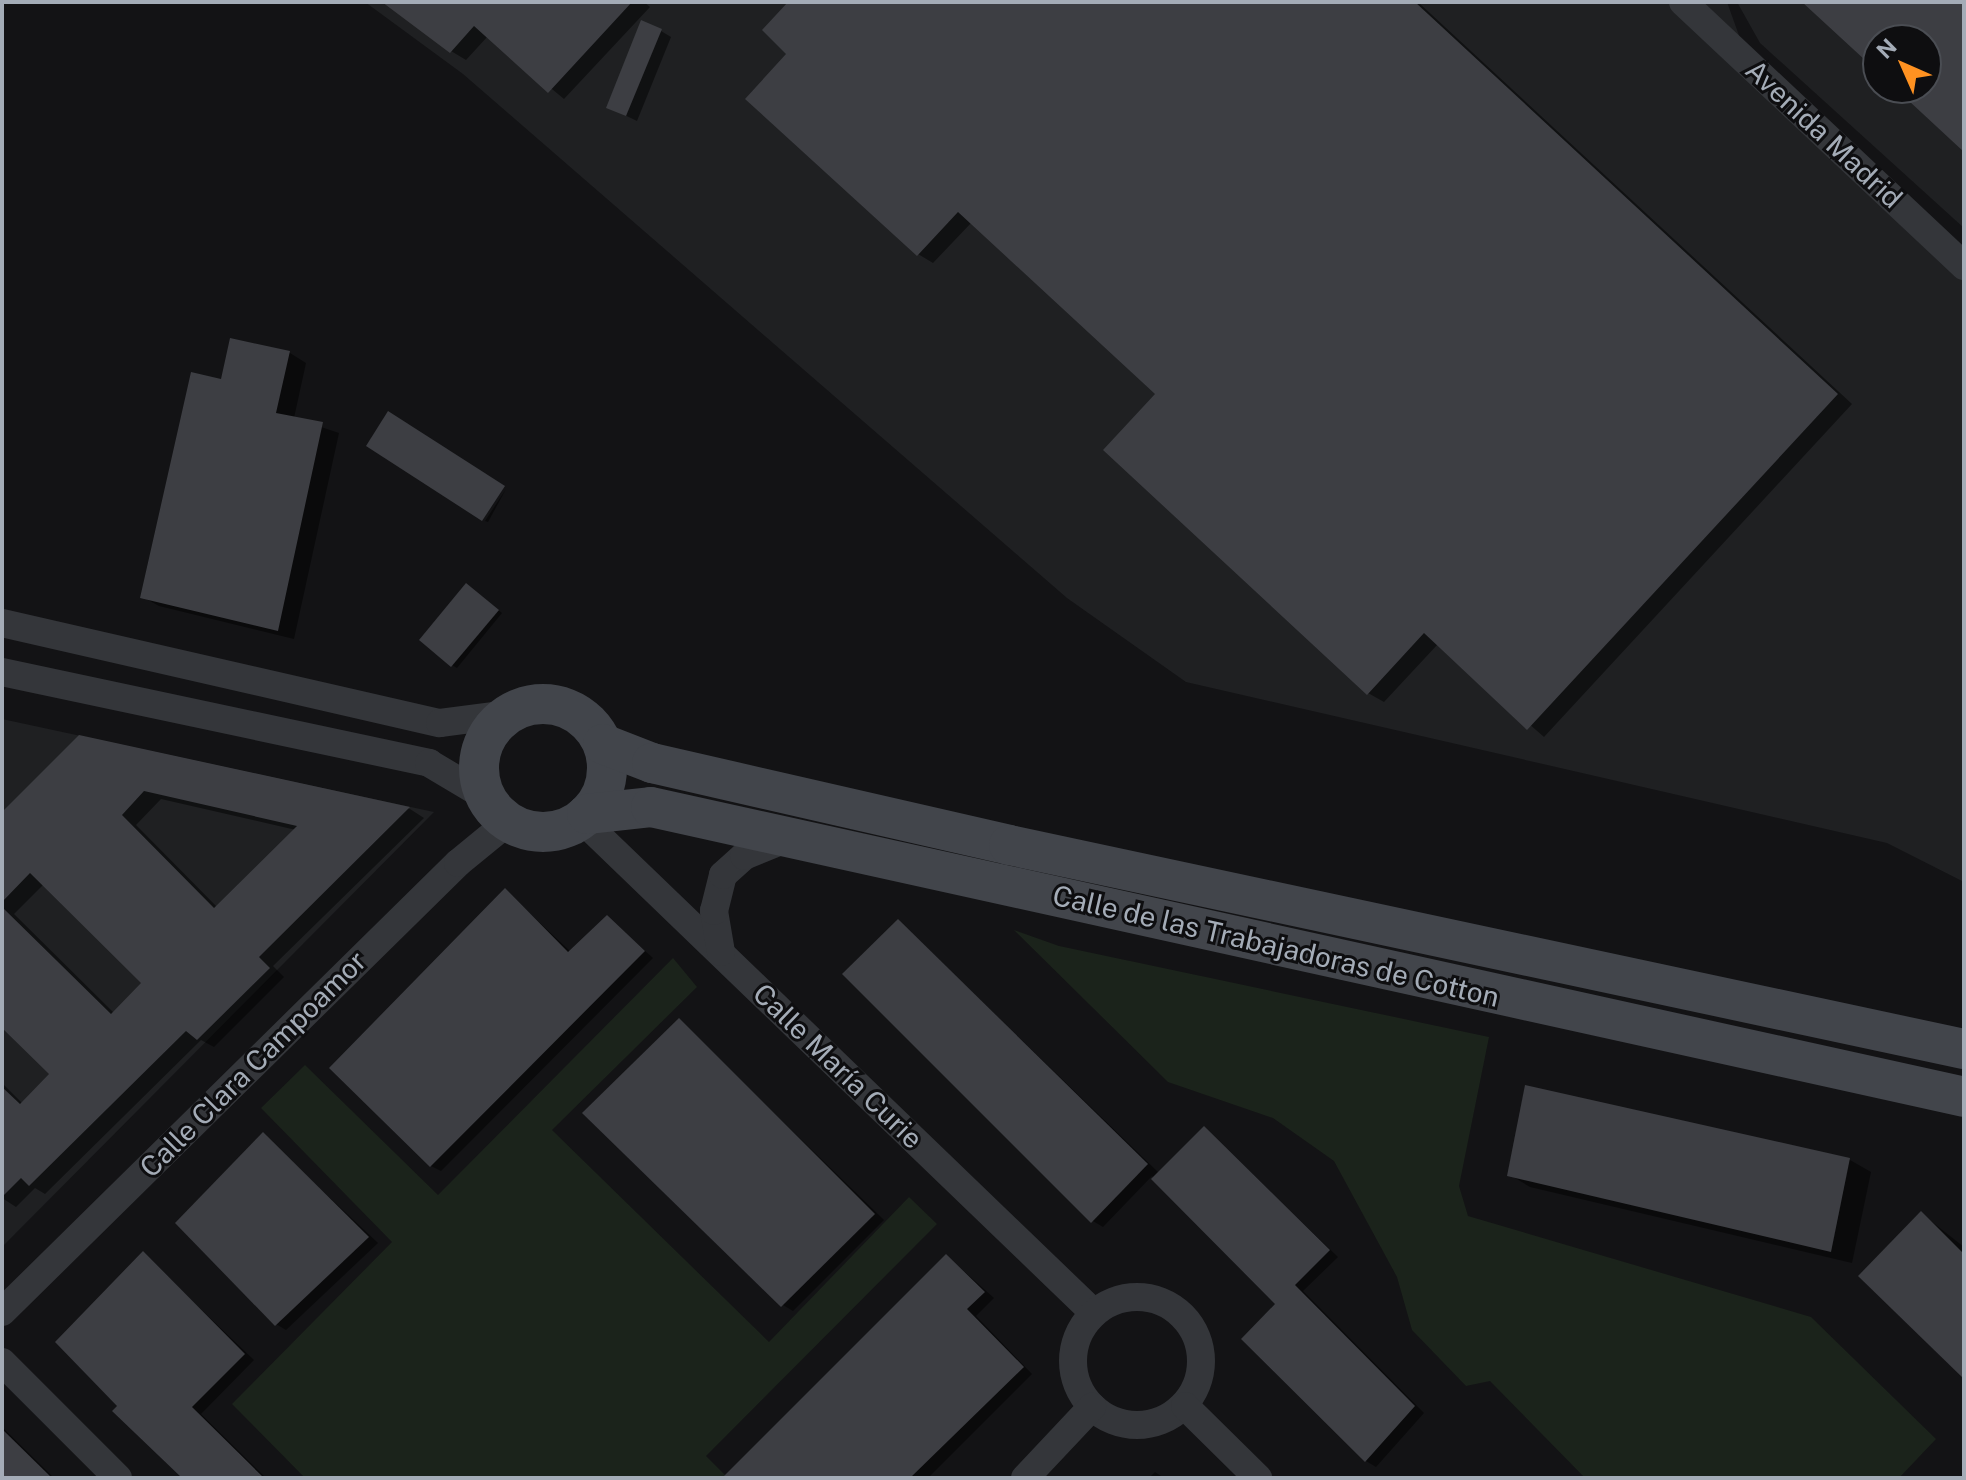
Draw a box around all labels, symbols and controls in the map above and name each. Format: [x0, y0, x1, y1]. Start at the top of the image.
north arrow [1862, 24, 1942, 104]
text: N [1871, 33, 1902, 64]
street label: Avenida Madrid [1739, 53, 1909, 215]
street label: Calle de las Trabajadoras de Cotton [1049, 878, 1503, 1014]
street label: Calle Clara Campoamor [133, 944, 373, 1184]
street label: Calle María Curie [746, 977, 930, 1155]

